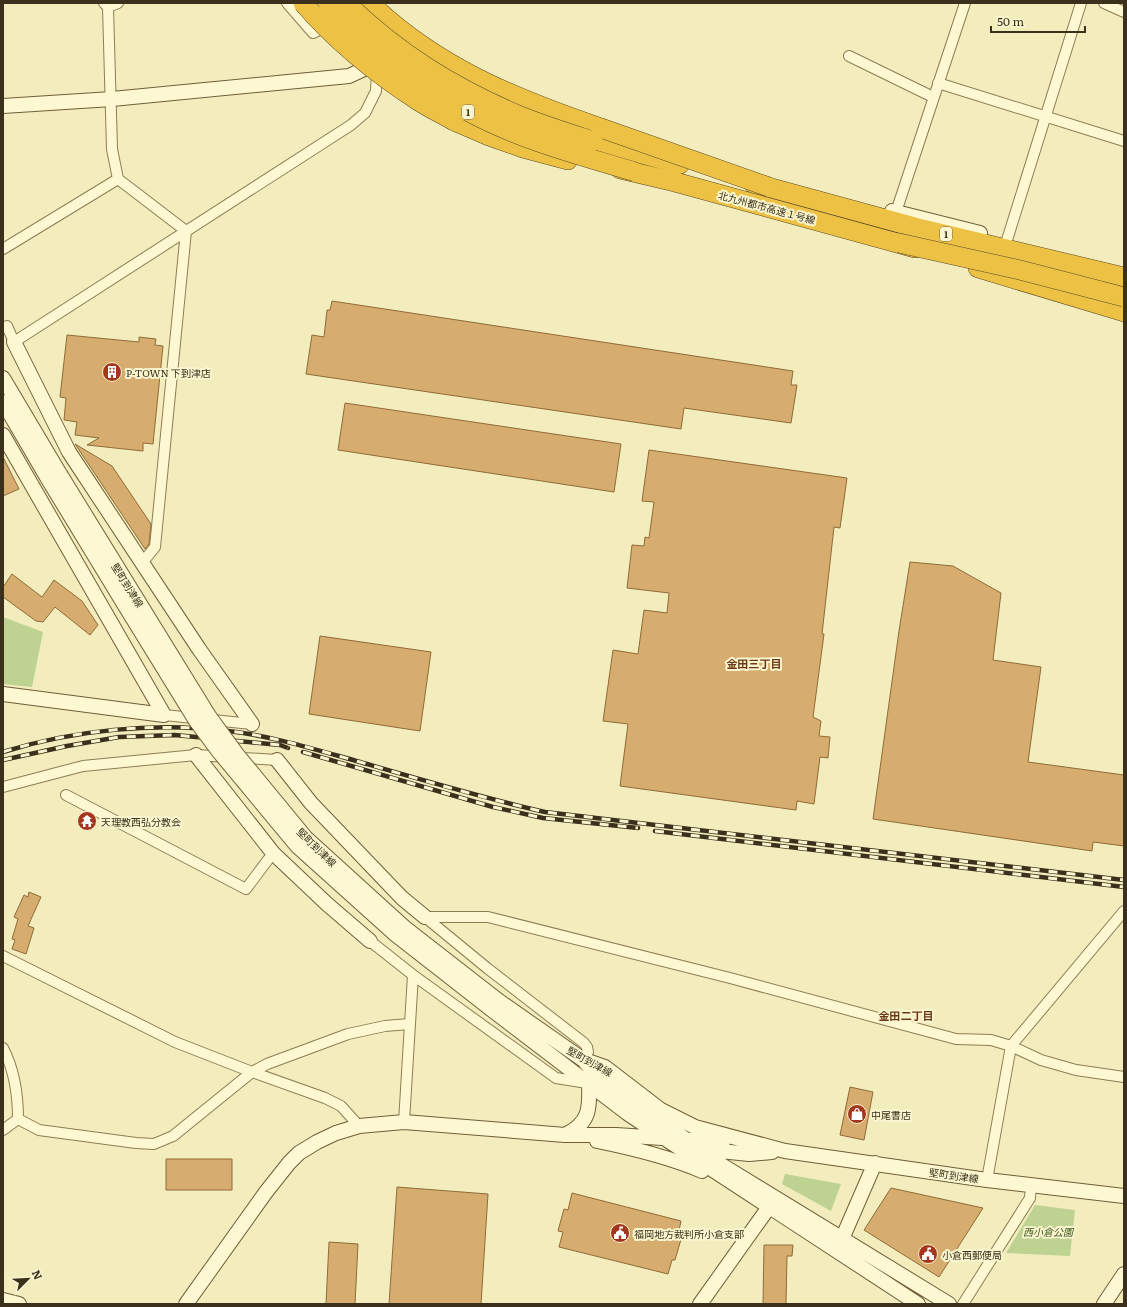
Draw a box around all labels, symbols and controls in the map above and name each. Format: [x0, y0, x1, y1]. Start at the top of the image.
scale bar [991, 8, 1085, 34]
text: 50 m [997, 12, 1024, 30]
road number: 1 [462, 105, 474, 119]
street label: 北九州都市高速１号線 [717, 187, 817, 227]
road number: 1 [940, 227, 952, 241]
building icon: P-TOWN 下到津店 [101, 361, 123, 383]
place label: P-TOWN 下到津店 [126, 365, 211, 380]
street label: 堅町到津線 [108, 560, 148, 610]
district label: 金田三丁目 [727, 655, 782, 671]
temple icon: 天理教西弘分教会 [76, 810, 98, 832]
place label: 天理教西弘分教会 [101, 814, 181, 829]
street label: 堅町到津線 [294, 824, 340, 870]
district label: 金田二丁目 [879, 1007, 934, 1023]
street label: 堅町到津線 [564, 1042, 616, 1080]
shop icon: 中尾書店 [846, 1103, 868, 1125]
place label: 中尾書店 [871, 1107, 911, 1122]
street label: 堅町到津線 [928, 1164, 980, 1186]
public building icon: 福岡地方裁判所小倉支部 [609, 1222, 631, 1244]
park label: 西小倉公園 [1023, 1224, 1075, 1239]
place label: 福岡地方裁判所小倉支部 [634, 1226, 744, 1241]
public building icon: 小倉西郵便局 [917, 1243, 939, 1265]
place label: 小倉西郵便局 [942, 1247, 1002, 1262]
north arrow [8, 1259, 48, 1299]
text: N [29, 1267, 47, 1282]

